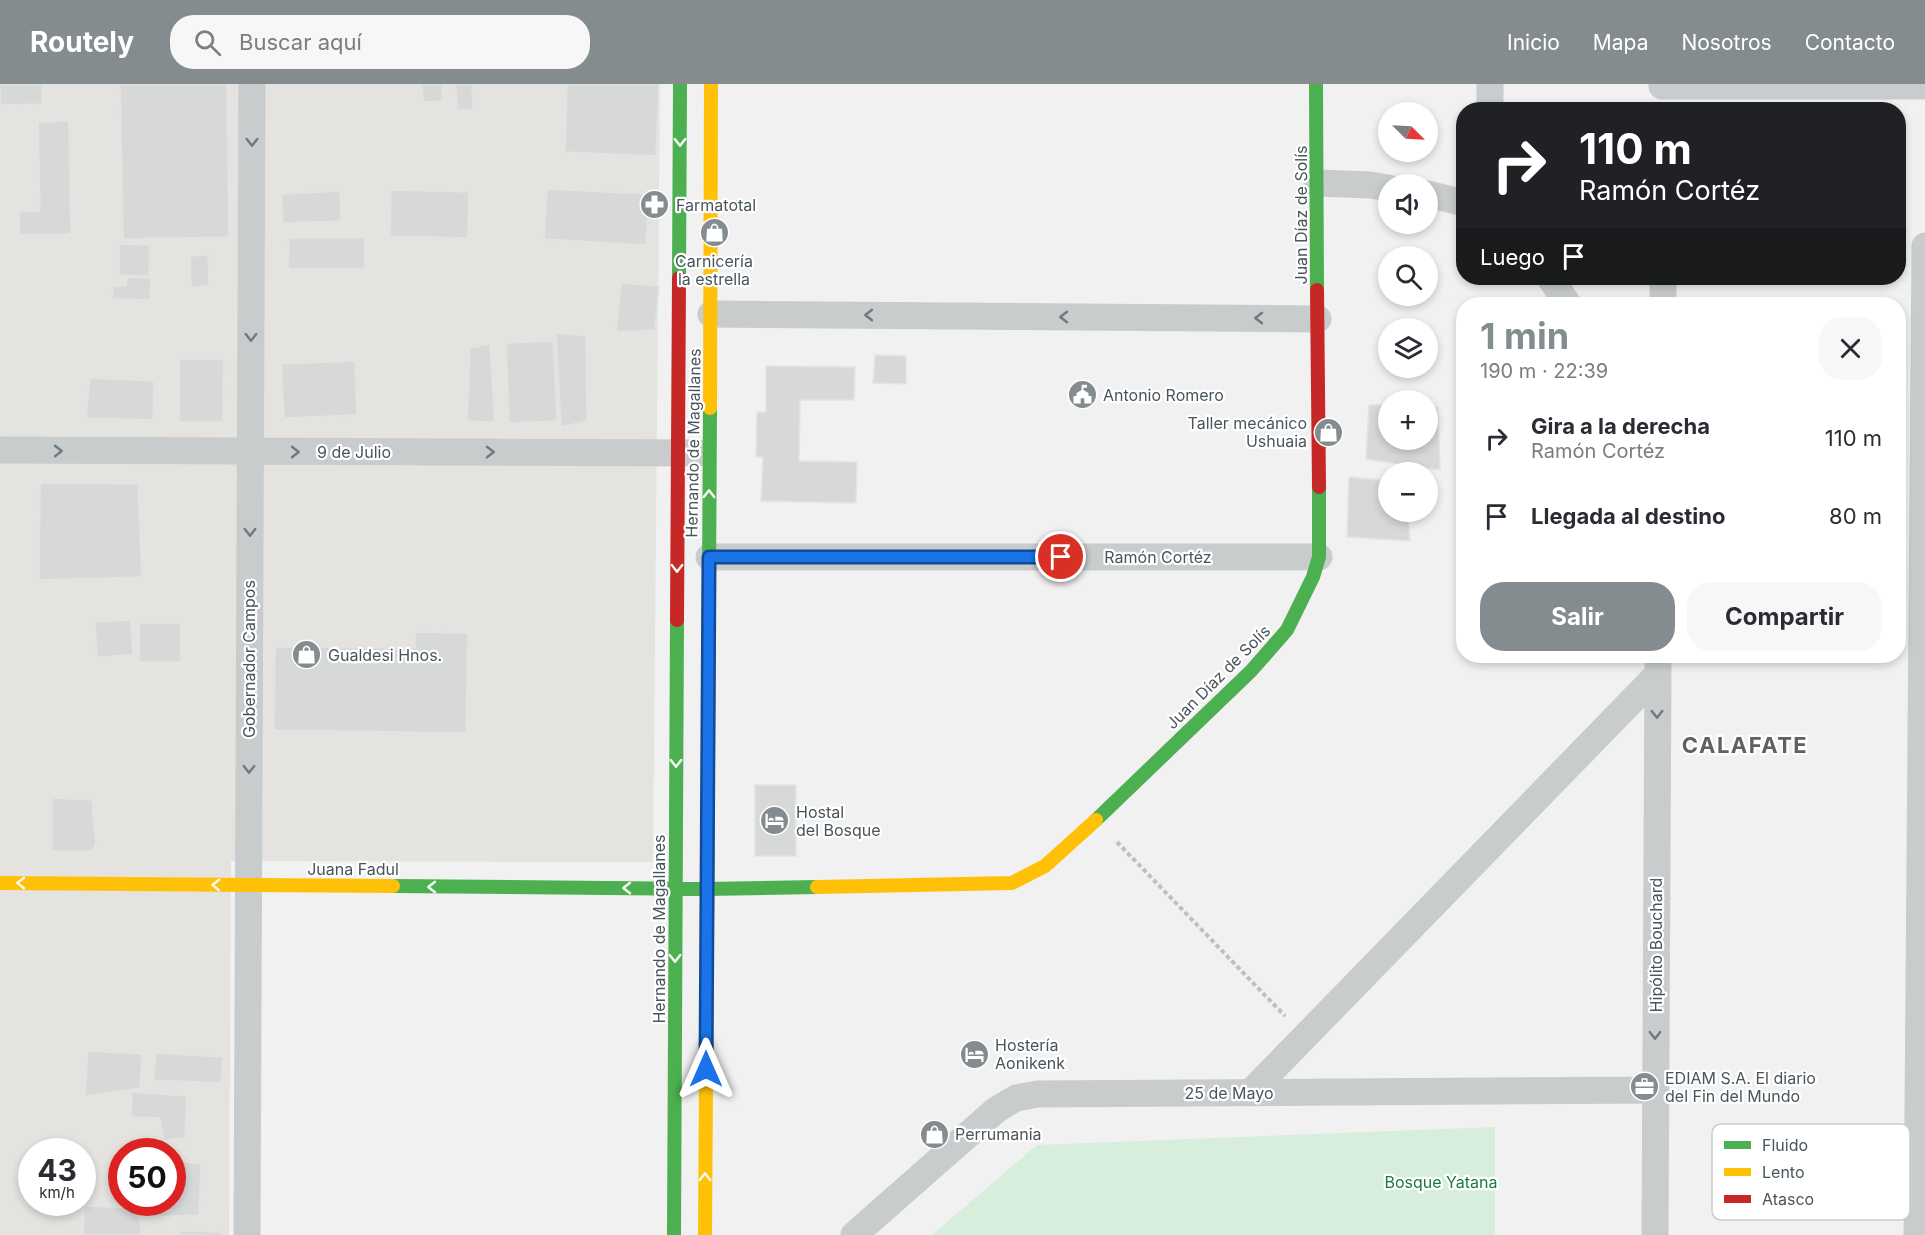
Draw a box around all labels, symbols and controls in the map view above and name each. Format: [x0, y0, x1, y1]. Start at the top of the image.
search box [170, 15, 590, 69]
text: Routely [30, 25, 134, 59]
icon: search [191, 26, 224, 59]
text: Buscar aquí [239, 29, 362, 55]
text: Inicio [1507, 30, 1560, 55]
text: Mapa [1593, 30, 1648, 55]
text: Nosotros [1681, 30, 1772, 55]
text: Contacto [1805, 30, 1895, 55]
north arrow [1378, 102, 1438, 162]
map controls [1378, 102, 1438, 522]
text: 110 m [1579, 123, 1692, 174]
icon: right [1480, 126, 1558, 204]
one-way arrow [246, 138, 258, 147]
one-way arrow [673, 138, 686, 147]
street label: Juan Díaz de Solís [1291, 146, 1311, 284]
button: sound [1378, 174, 1438, 234]
text: Ramón Cortéz [1579, 174, 1760, 207]
pharmacy icon: Farmatotal [639, 189, 671, 221]
place label: Farmatotal [676, 195, 756, 215]
shop icon: Carnicería la estrella [698, 217, 730, 249]
icon: arrive [1557, 240, 1590, 273]
text: Luego [1480, 244, 1545, 270]
button: search [1378, 246, 1438, 306]
place label: Carnicería la estrella [675, 251, 753, 289]
one-way arrow [865, 309, 874, 322]
one-way arrow [1060, 311, 1069, 323]
one-way arrow [1255, 312, 1264, 324]
text: 1 min [1480, 314, 1569, 358]
button: close [1819, 317, 1882, 380]
button: layers [1378, 318, 1438, 378]
one-way arrow [245, 333, 257, 342]
street label: Hernando de Magallanes [681, 348, 705, 538]
text: 190 m · 22:39 [1480, 359, 1608, 383]
public building icon: Antonio Romero [1066, 379, 1098, 411]
place label: Antonio Romero [1103, 385, 1224, 405]
button: + [1378, 390, 1438, 450]
place label: Taller mecánico Ushuaia [1188, 413, 1307, 451]
text: Gira a la derecha [1531, 413, 1710, 439]
shop icon: Taller mecánico Ushuaia [1312, 416, 1344, 448]
icon: right [1480, 422, 1513, 455]
text: 110 m [1825, 425, 1882, 451]
text: Ramón Cortéz [1531, 439, 1665, 463]
street label: 9 de Julio [317, 442, 391, 462]
one-way arrow [54, 445, 63, 457]
one-way arrow [291, 446, 300, 458]
one-way arrow [486, 446, 495, 458]
button: − [1378, 462, 1438, 522]
one-way arrow [703, 490, 715, 499]
icon: arrive [1480, 500, 1513, 533]
text: Llegada al destino [1531, 503, 1725, 529]
text: 80 m [1829, 503, 1882, 529]
one-way arrow [244, 528, 256, 537]
pin [1035, 531, 1086, 582]
icon: arrive [1044, 540, 1077, 573]
street label: Ramón Cortéz [1104, 547, 1212, 567]
one-way arrow [671, 564, 683, 573]
street label: Gobernador Campos [239, 580, 259, 738]
button: Salir [1480, 582, 1675, 651]
button: Compartir [1687, 582, 1882, 651]
street label: Juan Díaz de Solís [1162, 621, 1274, 733]
shop icon: Gualdesi Hnos. [291, 639, 323, 671]
place label: Gualdesi Hnos. [328, 645, 442, 665]
one-way arrow [1651, 709, 1664, 718]
district label: CALAFATE [1682, 732, 1808, 758]
one-way arrow [670, 759, 682, 768]
one-way arrow [243, 765, 255, 774]
place label: Hostal del Bosque [796, 802, 881, 840]
hotel icon: Hostal del Bosque [759, 805, 791, 837]
street label: Hernando de Magallanes [649, 834, 669, 1024]
street label: Juana Fadul [307, 859, 399, 879]
one-way arrow [16, 877, 25, 889]
street label: Hipólito Bouchard [1646, 878, 1666, 1012]
one-way arrow [211, 879, 220, 891]
one-way arrow [427, 881, 436, 893]
one-way arrow [622, 882, 631, 894]
one-way arrow [669, 954, 681, 963]
one-way arrow [1649, 1030, 1661, 1039]
place label: Hostería Aonikenk [995, 1035, 1065, 1073]
position arrow [674, 1037, 738, 1101]
hotel icon: Hostería Aonikenk [958, 1038, 990, 1070]
place label: EDIAM S.A. El diario del Fin del Mundo [1665, 1068, 1816, 1106]
office icon: EDIAM S.A. El diario del Fin del Mundo [1628, 1071, 1660, 1103]
street label: 25 de Mayo [1184, 1083, 1274, 1103]
shop icon: Perrumania [918, 1118, 950, 1150]
place label: Perrumania [955, 1124, 1042, 1144]
legend [1712, 1124, 1910, 1220]
text: Fluido [1762, 1135, 1808, 1155]
speed limit sign: 50 [108, 1138, 186, 1216]
text: 43 [37, 1152, 77, 1188]
text: Lento [1762, 1162, 1805, 1182]
one-way arrow [699, 1172, 711, 1181]
park label: Bosque Yatana [1384, 1172, 1498, 1192]
text: km/h [39, 1183, 75, 1202]
text: Atasco [1762, 1189, 1814, 1209]

